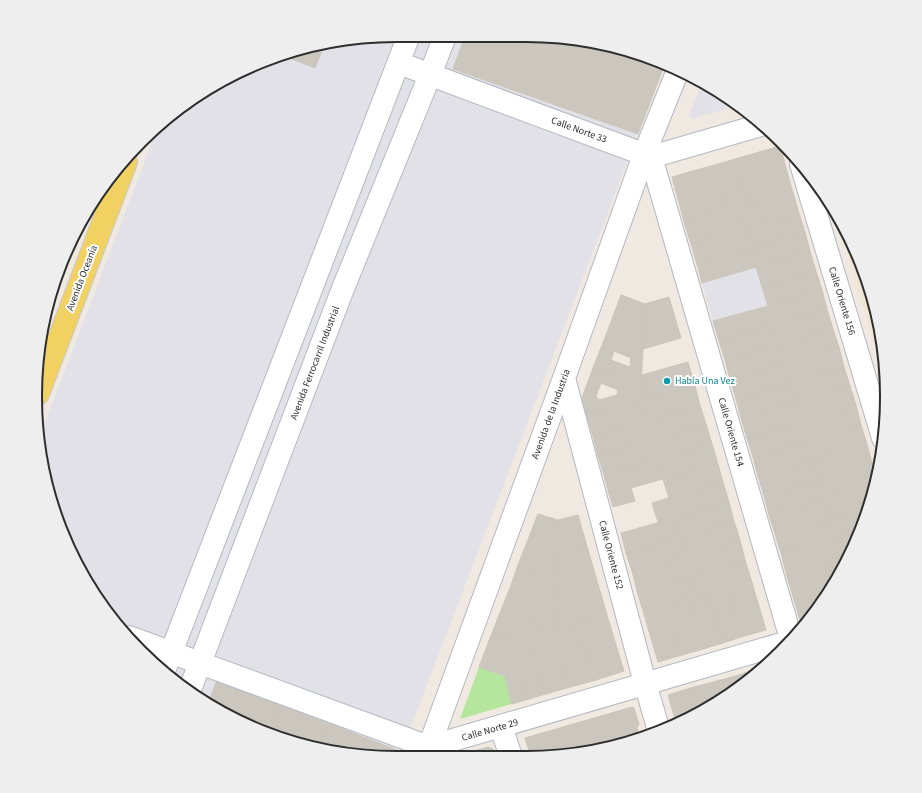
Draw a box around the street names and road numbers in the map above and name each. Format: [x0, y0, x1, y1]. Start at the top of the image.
street label: Calle Norte 33 [549, 113, 609, 147]
street label: Avenida Oceanía [63, 243, 101, 313]
street label: Calle Oriente 156 [825, 265, 859, 337]
street label: Avenida Ferrocarril Industrial [287, 304, 343, 422]
street label: Avenida de la Industria [528, 367, 574, 461]
street label: Calle Oriente 154 [714, 396, 748, 468]
street label: Calle Oriente 152 [595, 519, 627, 591]
street label: Calle Norte 29 [460, 715, 520, 745]

